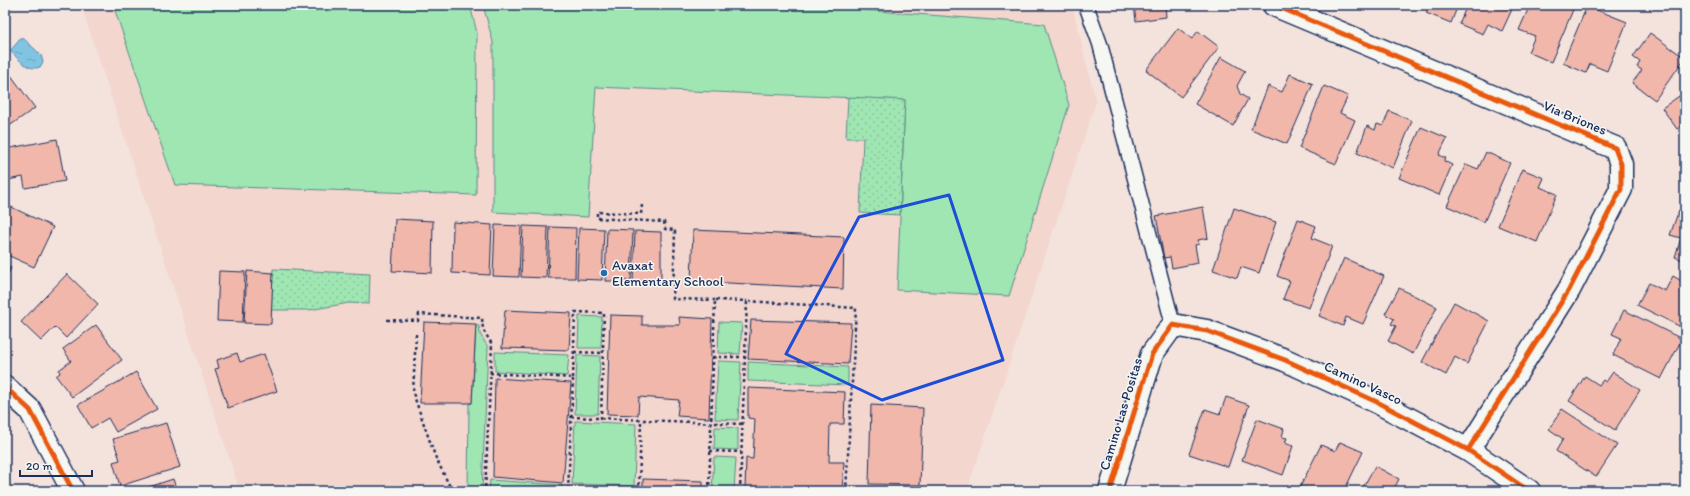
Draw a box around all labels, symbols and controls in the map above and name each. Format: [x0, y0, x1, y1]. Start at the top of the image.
street label: Via Briones [1541, 97, 1609, 139]
place label: Avaxat Elementary School [612, 257, 724, 290]
marker: Avaxat Elementary School [599, 268, 609, 278]
street label: Camino Las Positas [1096, 356, 1146, 472]
street label: Camino Vasco [1321, 357, 1405, 409]
scale bar [20, 452, 92, 478]
text: 20 m [26, 459, 53, 473]

